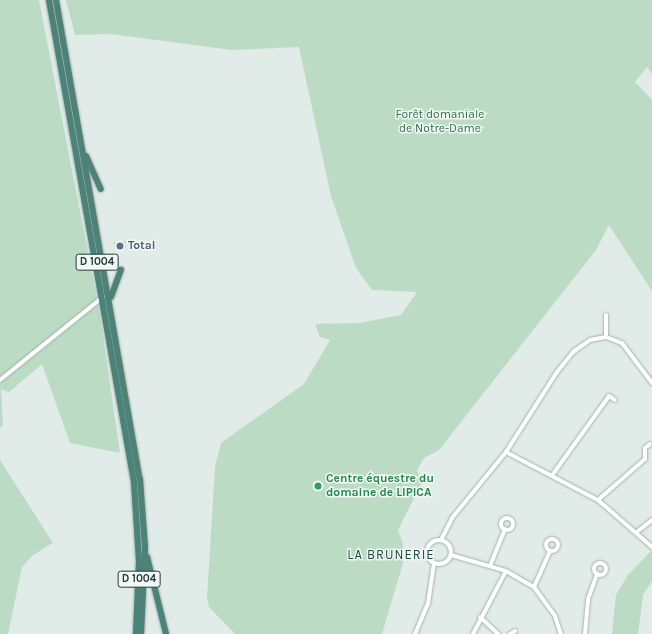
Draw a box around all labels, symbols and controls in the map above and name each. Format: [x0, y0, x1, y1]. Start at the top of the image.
park label: Forêt domaniale de Notre-Dame [396, 108, 484, 136]
place label: Total [128, 239, 155, 253]
marker: Total [115, 241, 125, 251]
road number: D 1004 [75, 253, 119, 271]
place label: Centre équestre du domaine de LIPICA [326, 472, 434, 500]
marker: Centre équestre du domaine de LIPICA [313, 481, 323, 491]
district label: LA BRUNERIE [347, 547, 435, 563]
road number: D 1004 [117, 570, 161, 588]

